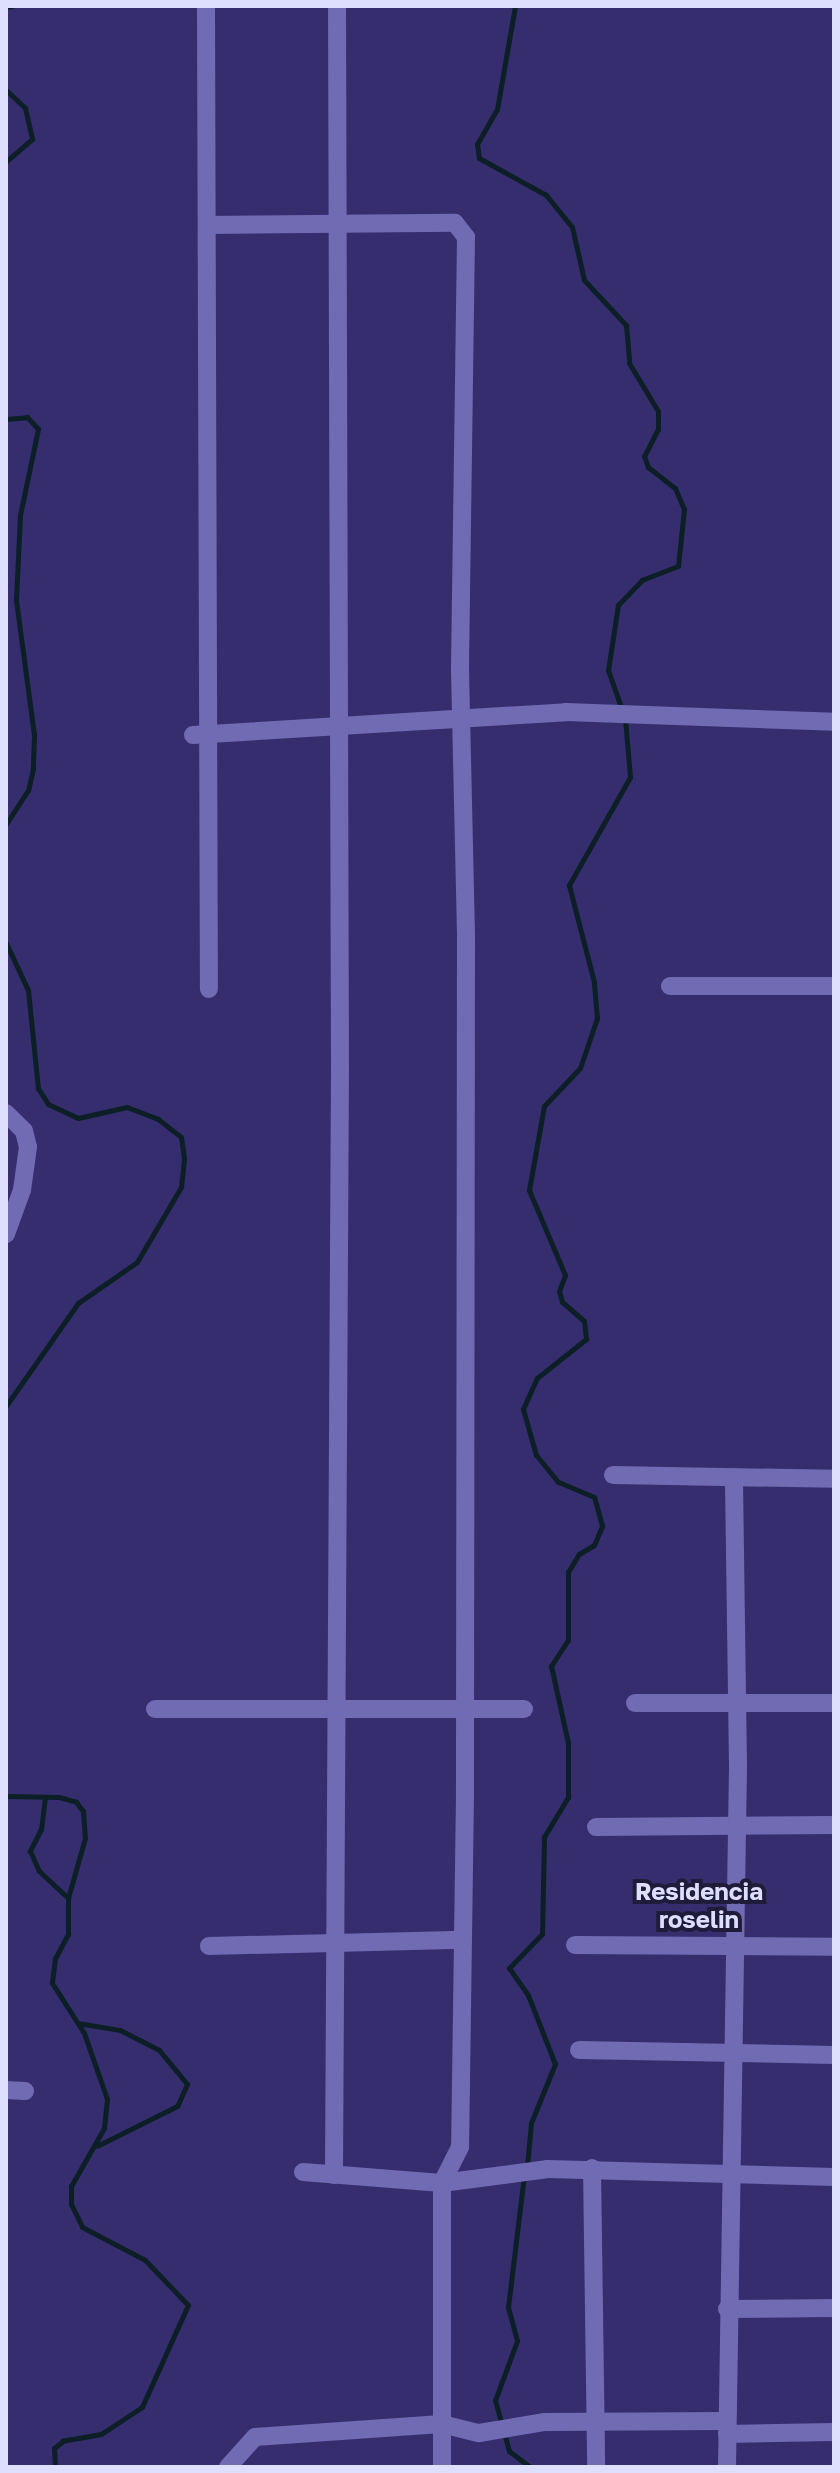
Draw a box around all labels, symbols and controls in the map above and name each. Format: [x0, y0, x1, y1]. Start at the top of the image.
district label: Residencia roselin [635, 1877, 763, 1933]

